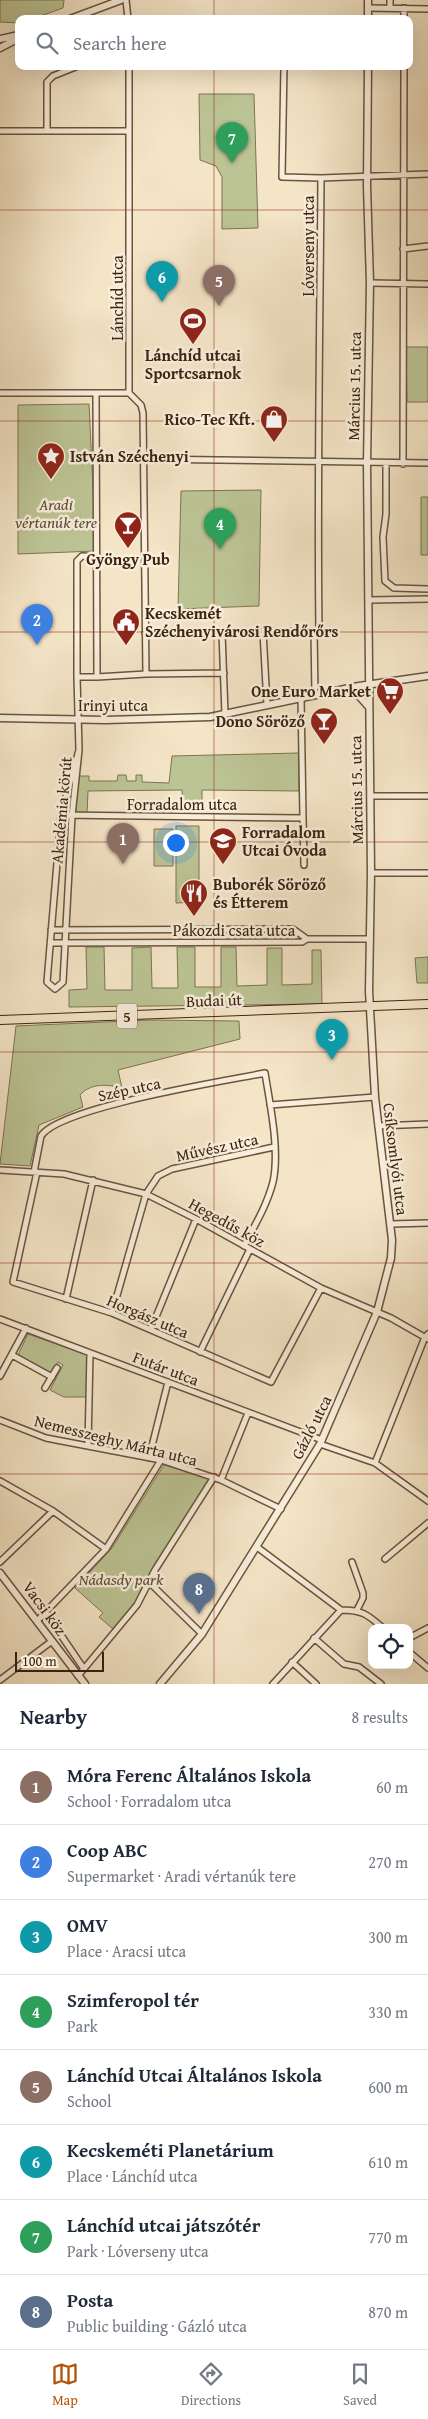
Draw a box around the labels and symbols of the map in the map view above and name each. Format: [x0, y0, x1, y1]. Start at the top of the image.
pin: 7 [216, 122, 248, 163]
street label: Lóverseny utca [296, 195, 320, 296]
street label: Lánchíd utca [105, 255, 129, 341]
pin: 6 [146, 261, 178, 302]
pin: 5 [203, 265, 235, 306]
sports icon: Lánchíd utcai Sportcsarnok [178, 306, 208, 345]
street label: Március 15. utca [341, 331, 367, 441]
place label: Lánchíd utcai Sportcsarnok [145, 343, 242, 385]
shop icon: Rico-Tec Kft. [259, 404, 289, 443]
place label: Rico-Tec Kft. [165, 407, 255, 431]
place icon: István Széchenyi [36, 441, 66, 480]
place label: István Széchenyi [70, 444, 189, 468]
park label: Aradi vértanúk tere [15, 492, 98, 534]
pin: 4 [204, 508, 236, 549]
bar icon: Gyöngy Pub [113, 510, 143, 549]
place label: Gyöngy Pub [86, 547, 170, 571]
place label: Kecskemét Széchenyivárosi Rendőrőrs [145, 601, 338, 643]
pin: 2 [21, 604, 53, 645]
public building icon: Kecskemét Széchenyivárosi Rendőrőrs [111, 607, 141, 646]
supermarket icon: One Euro Market [375, 676, 405, 715]
place label: One Euro Market [251, 679, 371, 703]
street label: Irinyi utca [78, 693, 148, 717]
bar icon: Dono Söröző [309, 706, 339, 745]
place label: Dono Söröző [216, 709, 305, 733]
street label: Március 15. utca [343, 735, 369, 845]
street label: Akadémia körút [44, 755, 78, 864]
street label: Forradalom utca [127, 792, 238, 816]
place label: Forradalom Utcai Óvoda [242, 820, 328, 862]
pin: 1 [107, 823, 139, 864]
school or university icon: Forradalom Utcai Óvoda [208, 826, 238, 865]
your location [163, 830, 189, 856]
place label: Buborék Söröző és Étterem [213, 872, 327, 914]
restaurant icon: Buborék Söröző és Étterem [179, 878, 209, 917]
street label: Pákozdi csata utca [173, 918, 296, 942]
street label: Budai út [186, 987, 243, 1013]
road number: 5 [117, 1004, 137, 1028]
pin: 3 [316, 1019, 348, 1060]
street label: Szép utca [95, 1071, 163, 1107]
street label: Csíksomlyói utca [377, 1102, 415, 1217]
street label: Művész utca [174, 1127, 261, 1167]
street label: Hegedűs köz [184, 1191, 270, 1253]
street label: Horgász utca [103, 1288, 193, 1344]
street label: Futár utca [130, 1344, 203, 1392]
street label: Gázló utca [285, 1390, 338, 1463]
street label: Nemesszeghy Márta utca [32, 1408, 200, 1472]
park label: Nádasdy park [78, 1567, 164, 1591]
pin: 8 [183, 1573, 215, 1614]
street label: Vacsi köz [17, 1576, 73, 1640]
scale bar [15, 1649, 104, 1672]

